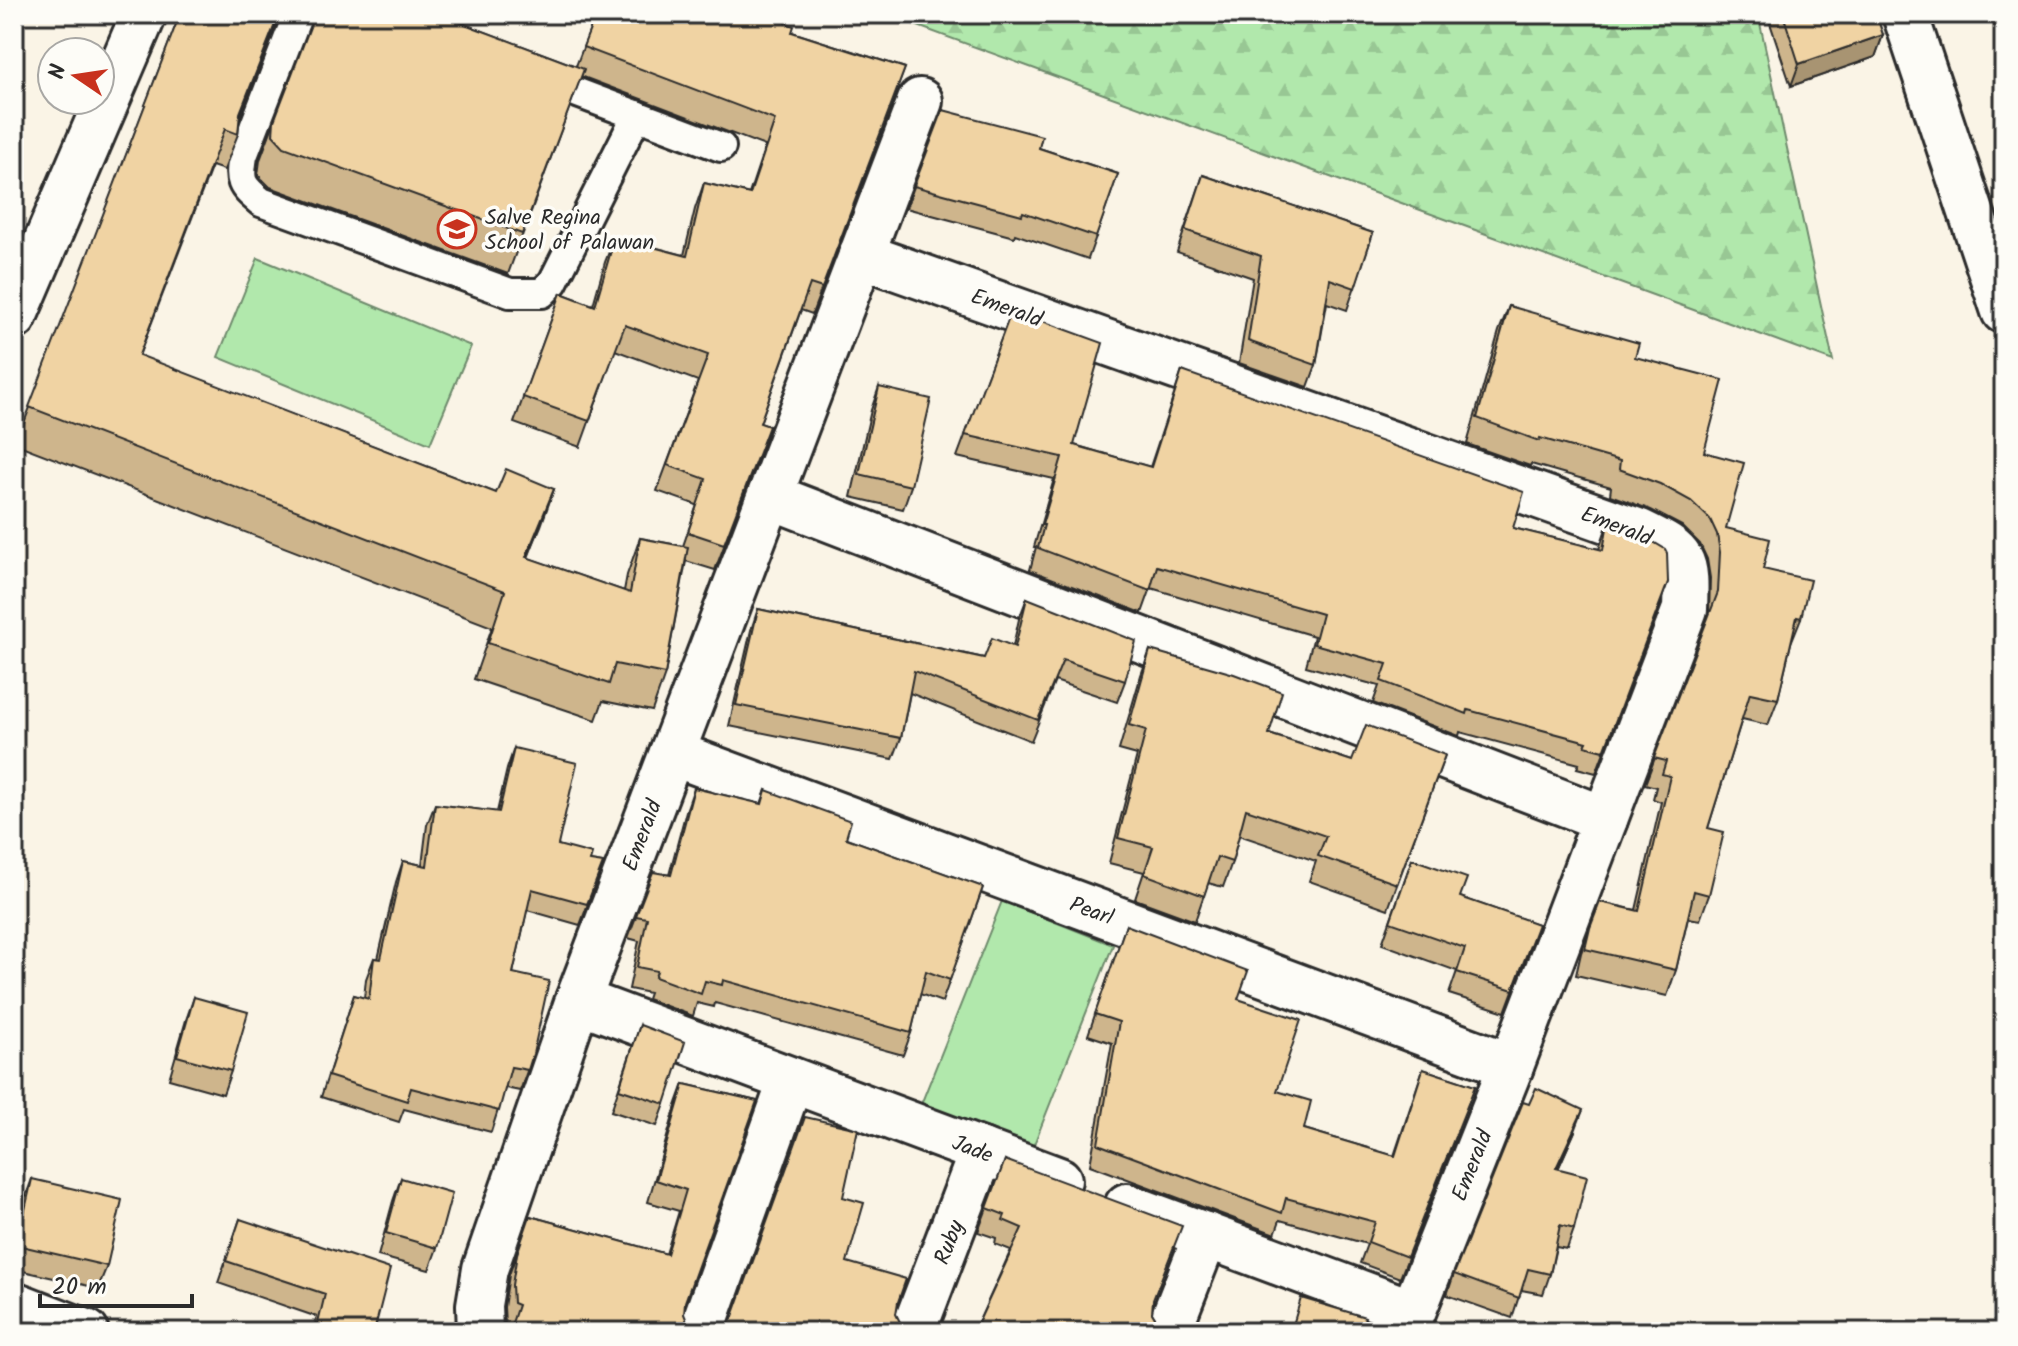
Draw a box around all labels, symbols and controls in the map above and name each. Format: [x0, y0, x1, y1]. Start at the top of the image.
north arrow [36, 36, 116, 116]
text: N [40, 61, 78, 83]
place label: Salve Regina School of Palawan [485, 201, 654, 261]
school or university icon: Salve Regina School of Palawan [436, 208, 478, 250]
street label: Emerald [965, 280, 1048, 339]
street label: Emerald [1575, 498, 1658, 557]
street label: Emerald [614, 794, 673, 877]
street label: Pearl [1064, 888, 1119, 937]
street label: Emerald [1443, 1124, 1504, 1207]
street label: Jade [946, 1127, 998, 1174]
street label: Ruby [926, 1215, 975, 1270]
scale bar [40, 1258, 192, 1308]
text: 20 m [52, 1268, 107, 1307]

